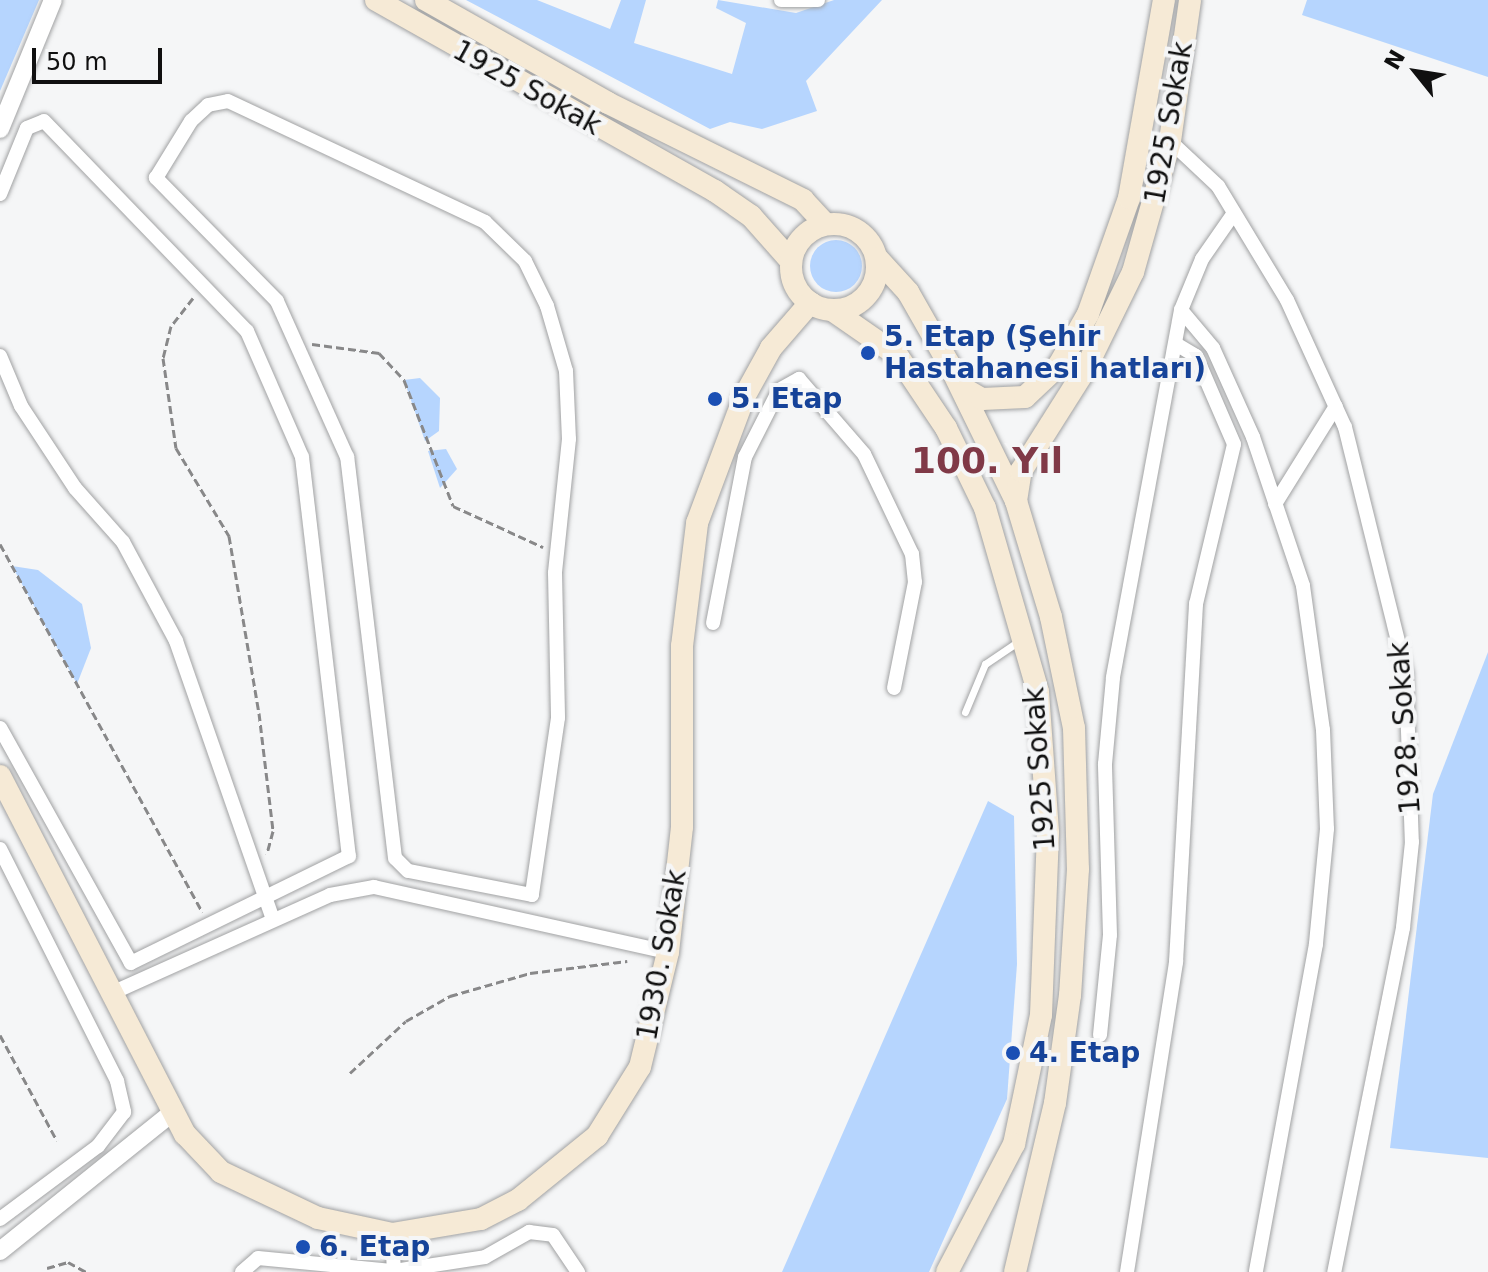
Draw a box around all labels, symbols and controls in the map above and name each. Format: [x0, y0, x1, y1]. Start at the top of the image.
scale bar [36, 32, 166, 82]
north arrow [1376, 32, 1456, 112]
street label: 1925 Sokak [447, 34, 607, 142]
street label: 1925 Sokak [1138, 39, 1200, 207]
text: N [1379, 46, 1410, 74]
text: 50 m [46, 48, 108, 76]
place label: 5. Etap (Şehir Hastahanesi hatları) [884, 320, 1206, 386]
marker: 5. Etap (Şehir Hastahanesi hatları) [859, 344, 877, 362]
place label: 5. Etap [731, 382, 842, 416]
marker: 5. Etap [706, 390, 724, 408]
district label: 100. Yıl [911, 439, 1063, 483]
street label: 1928. Sokak [1382, 641, 1428, 815]
street label: 1925 Sokak [1018, 686, 1062, 852]
street label: 1930. Sokak [630, 867, 694, 1043]
place label: 4. Etap [1029, 1036, 1140, 1070]
marker: 4. Etap [1004, 1044, 1022, 1062]
place label: 6. Etap [319, 1230, 430, 1264]
marker: 6. Etap [294, 1238, 312, 1256]

